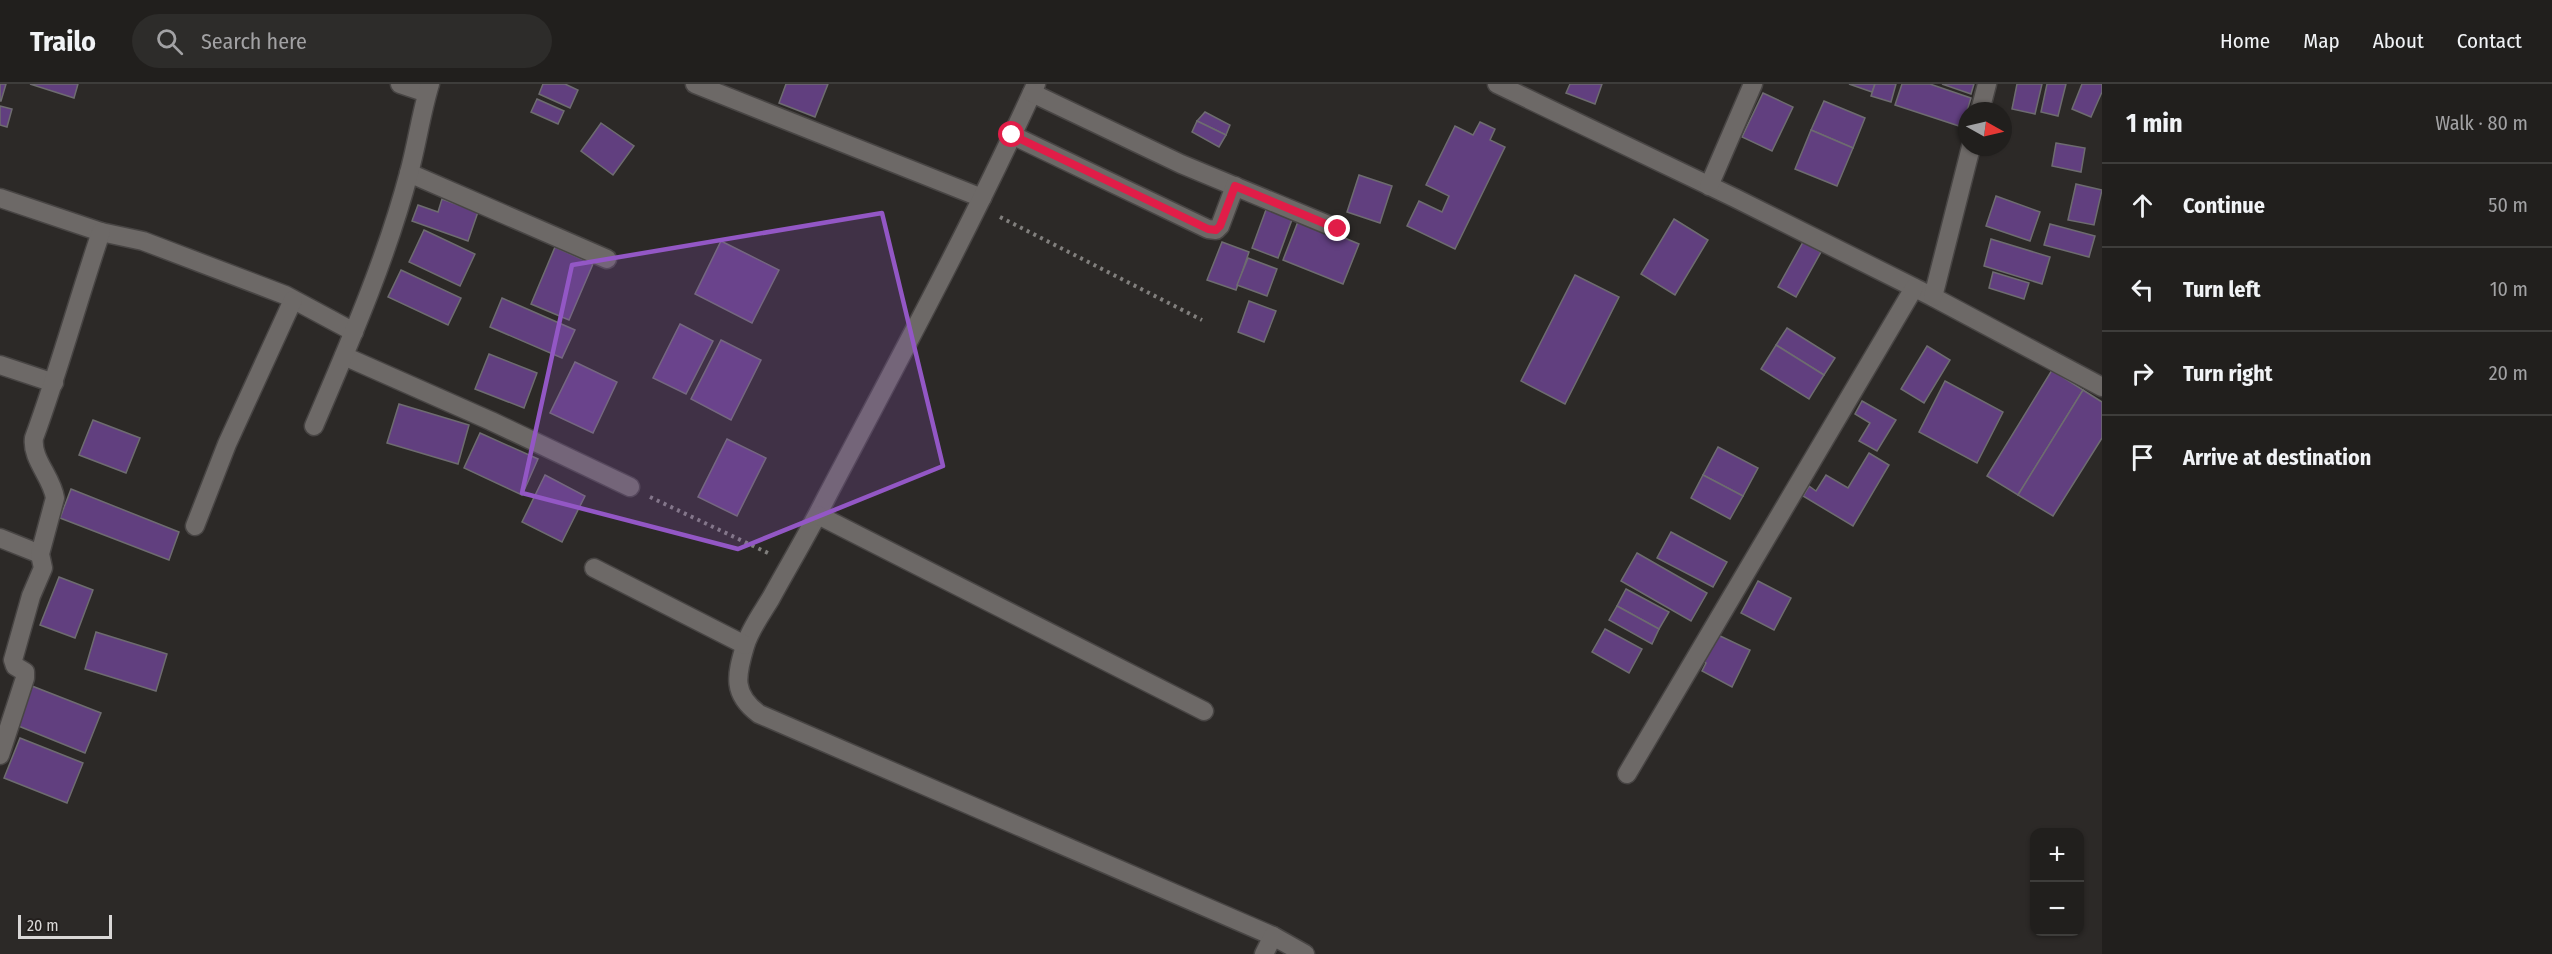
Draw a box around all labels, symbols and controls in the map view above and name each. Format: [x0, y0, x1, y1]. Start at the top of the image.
search box [132, 14, 552, 68]
text: Trailo [30, 25, 96, 58]
icon: search [153, 25, 186, 58]
text: Search here [201, 28, 307, 55]
text: Home [2220, 28, 2270, 54]
text: Map [2303, 28, 2340, 54]
text: About [2373, 28, 2424, 54]
text: Contact [2457, 28, 2522, 54]
north arrow [1958, 102, 2012, 156]
text: 1 min [2126, 108, 2183, 139]
text: Walk · 80 m [2435, 111, 2528, 135]
route start [998, 121, 1024, 147]
icon: ahead [2126, 189, 2159, 222]
text: Continue [2183, 192, 2265, 219]
text: 50 m [2488, 193, 2528, 217]
route end [1324, 215, 1350, 241]
icon: left [2126, 273, 2159, 306]
text: Turn left [2183, 276, 2261, 303]
text: 10 m [2490, 277, 2528, 301]
icon: right [2126, 357, 2159, 390]
text: Turn right [2183, 360, 2272, 387]
text: 20 m [2489, 361, 2528, 385]
icon: arrive [2126, 441, 2159, 474]
text: Arrive at destination [2183, 444, 2371, 471]
map controls [2030, 828, 2084, 936]
button: + [2030, 828, 2084, 882]
button: − [2030, 882, 2084, 936]
scale bar [18, 912, 112, 940]
text: 20 m [27, 916, 58, 935]

